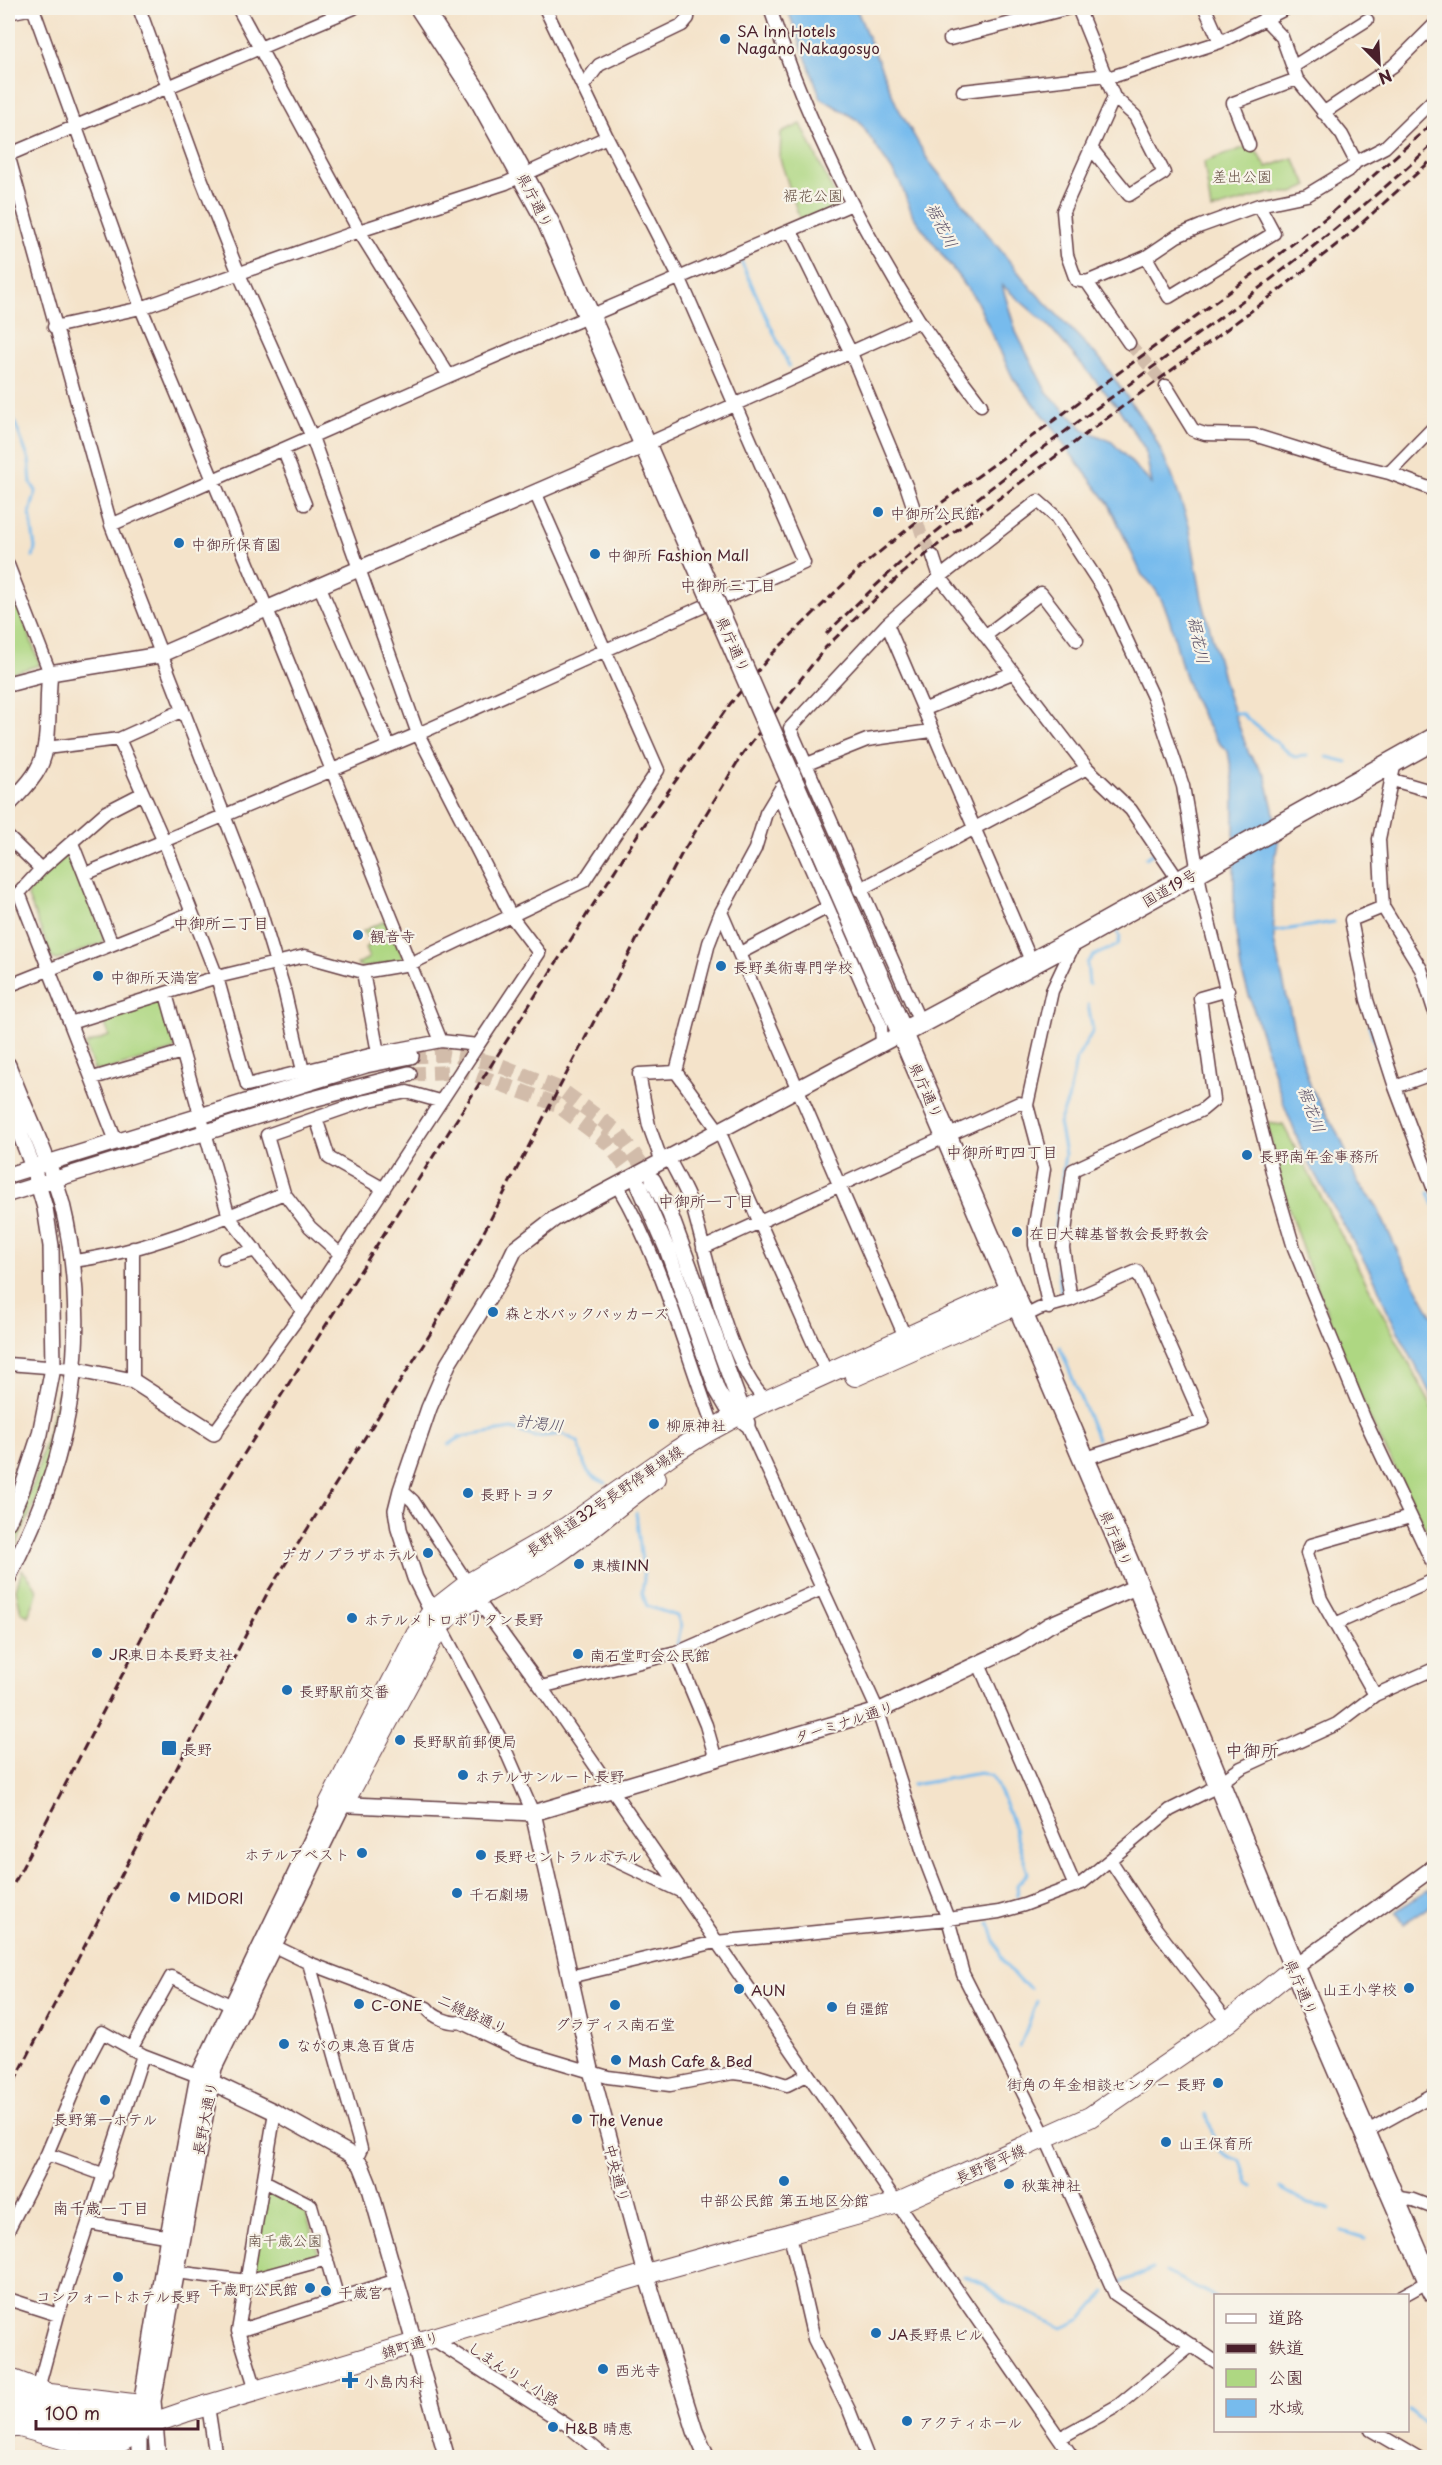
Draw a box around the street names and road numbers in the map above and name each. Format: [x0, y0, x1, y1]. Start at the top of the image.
street label: 県庁通り [512, 168, 560, 232]
street label: 県庁通り [711, 612, 757, 676]
street label: 国道19号 [1137, 862, 1201, 912]
street label: 県庁通り [904, 1058, 950, 1122]
street label: 長野県道32号長野停車場線 [521, 1439, 687, 1561]
street label: 県庁通り [1095, 1506, 1139, 1570]
street label: ターミナル通り [791, 1694, 897, 1748]
street label: 県庁通り [1280, 1955, 1324, 2019]
street label: 二線路通り [434, 1987, 512, 2039]
street label: 長野大通り [186, 2079, 222, 2157]
street label: 長野菅平線 [951, 2137, 1029, 2189]
street label: 中央通り [599, 2141, 637, 2205]
street label: 錦町通り [378, 2324, 442, 2364]
street label: しまんりょ小路 [464, 2335, 564, 2411]

